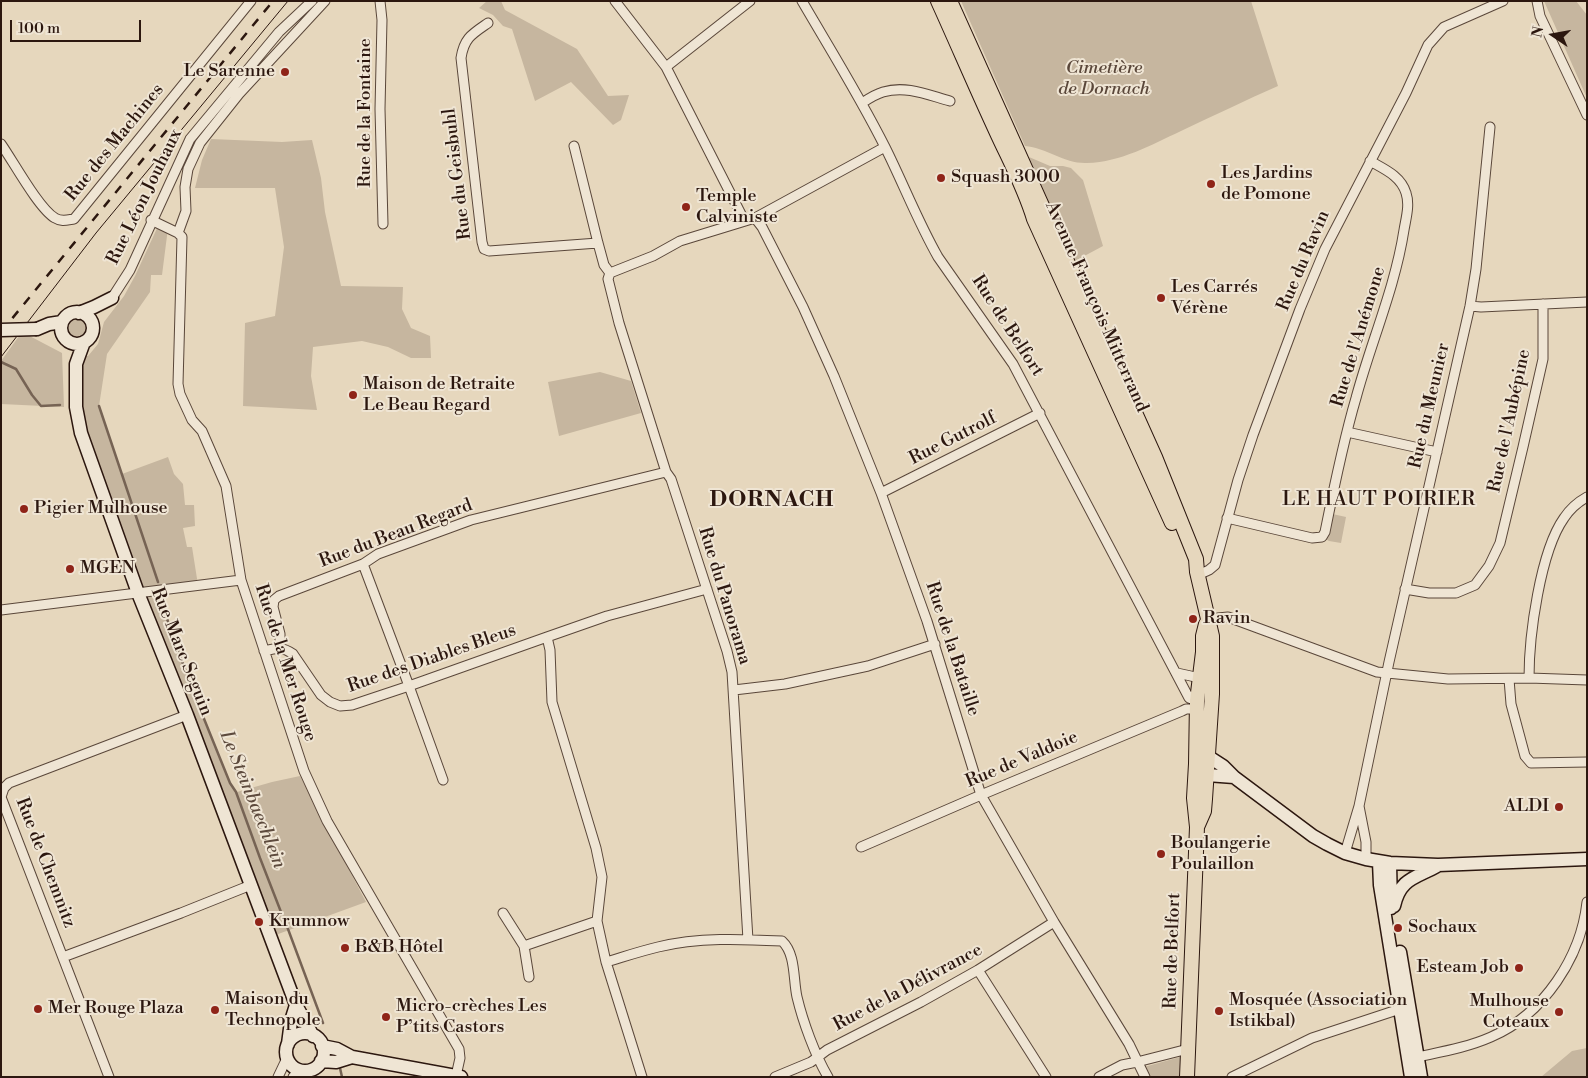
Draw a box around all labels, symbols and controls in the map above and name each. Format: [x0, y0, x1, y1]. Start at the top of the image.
scale bar [12, 10, 144, 42]
north arrow [1528, 10, 1578, 60]
text: 100 m [18, 19, 60, 38]
text: N [1528, 25, 1548, 39]
street label: Rue de la Fontaine [355, 38, 377, 188]
park label: Cimetière de Dornach [1058, 58, 1150, 100]
place label: Le Sarenne [184, 61, 275, 83]
marker: Le Sarenne [279, 66, 291, 78]
street label: Rue des Machines [61, 80, 169, 206]
street label: Rue du Geisbuhl [439, 107, 477, 241]
street label: Rue Léon Jouhaux [103, 126, 187, 268]
place label: Les Jardins de Pomone [1221, 163, 1313, 205]
place label: Squash 3000 [951, 167, 1060, 189]
marker: Squash 3000 [935, 172, 947, 184]
marker: Les Jardins de Pomone [1205, 178, 1217, 190]
place label: Temple Calviniste [696, 186, 778, 228]
street label: Avenue François Mitterrand [1040, 198, 1152, 416]
marker: Temple Calviniste [680, 201, 692, 213]
street label: Rue du Ravin [1273, 207, 1335, 315]
street label: Rue de l'Anémone [1327, 264, 1391, 410]
street label: Rue de Belfort [966, 271, 1048, 381]
place label: Les Carrés Vérène [1171, 277, 1258, 320]
marker: Les Carrés Vérène [1155, 292, 1167, 304]
street label: Rue du Meunier [1405, 341, 1455, 471]
street label: Rue de l'Aubépine [1484, 347, 1536, 495]
place label: Maison de Retraite Le Beau Regard [363, 374, 515, 416]
marker: Maison de Retraite Le Beau Regard [347, 389, 359, 401]
street label: Rue Gutrolf [906, 408, 1000, 470]
district label: DORNACH [709, 488, 835, 514]
district label: LE HAUT POIRIER [1280, 488, 1478, 512]
street label: Rue du Beau Regard [316, 495, 476, 573]
place label: Pigier Mulhouse [34, 498, 168, 520]
marker: Pigier Mulhouse [18, 503, 30, 515]
street label: Rue du Panorama [693, 525, 755, 667]
place label: MGEN [80, 558, 135, 580]
marker: MGEN [64, 563, 76, 575]
street label: Rue de la Bataille [920, 579, 984, 719]
street label: Rue de la Mer Rouge [249, 582, 321, 744]
street label: Rue Marc Seguin [145, 585, 217, 719]
place label: Ravin [1203, 608, 1250, 630]
marker: Ravin [1187, 613, 1199, 625]
street label: Rue des Diables Bleus [345, 620, 519, 698]
street label: Rue de Valdoie [963, 727, 1081, 793]
water label: Le Steinbaechlein [214, 728, 290, 872]
street label: Rue de Chemnitz [10, 795, 80, 931]
place label: ALDI [1504, 796, 1549, 818]
marker: ALDI [1553, 801, 1565, 813]
place label: Boulangerie Poulaillon [1171, 833, 1271, 876]
marker: Boulangerie Poulaillon [1155, 848, 1167, 860]
street label: Rue de Belfort [1160, 892, 1186, 1010]
place label: Krumnow [269, 911, 349, 933]
marker: Krumnow [253, 916, 265, 928]
place label: Sochaux [1408, 917, 1477, 939]
marker: Sochaux [1392, 922, 1404, 934]
place label: B&B Hôtel [355, 937, 443, 959]
street label: Rue de la Délivrance [830, 940, 986, 1036]
marker: B&B Hôtel [339, 942, 351, 954]
place label: Esteam Job [1417, 957, 1509, 979]
marker: Esteam Job [1513, 962, 1525, 974]
place label: Maison du Technopole [225, 989, 321, 1032]
place label: Mosquée (Association Istikbal) [1229, 990, 1407, 1032]
place label: Mulhouse Coteaux [1469, 991, 1549, 1034]
place label: Micro-crèches Les P’tits Castors [396, 996, 547, 1038]
place label: Mer Rouge Plaza [48, 998, 184, 1020]
marker: Mer Rouge Plaza [32, 1003, 44, 1015]
marker: Maison du Technopole [209, 1004, 221, 1016]
marker: Mosquée (Association Istikbal) [1213, 1005, 1225, 1017]
marker: Mulhouse Coteaux [1553, 1006, 1565, 1018]
marker: Micro-crèches Les P’tits Castors [380, 1011, 392, 1023]

